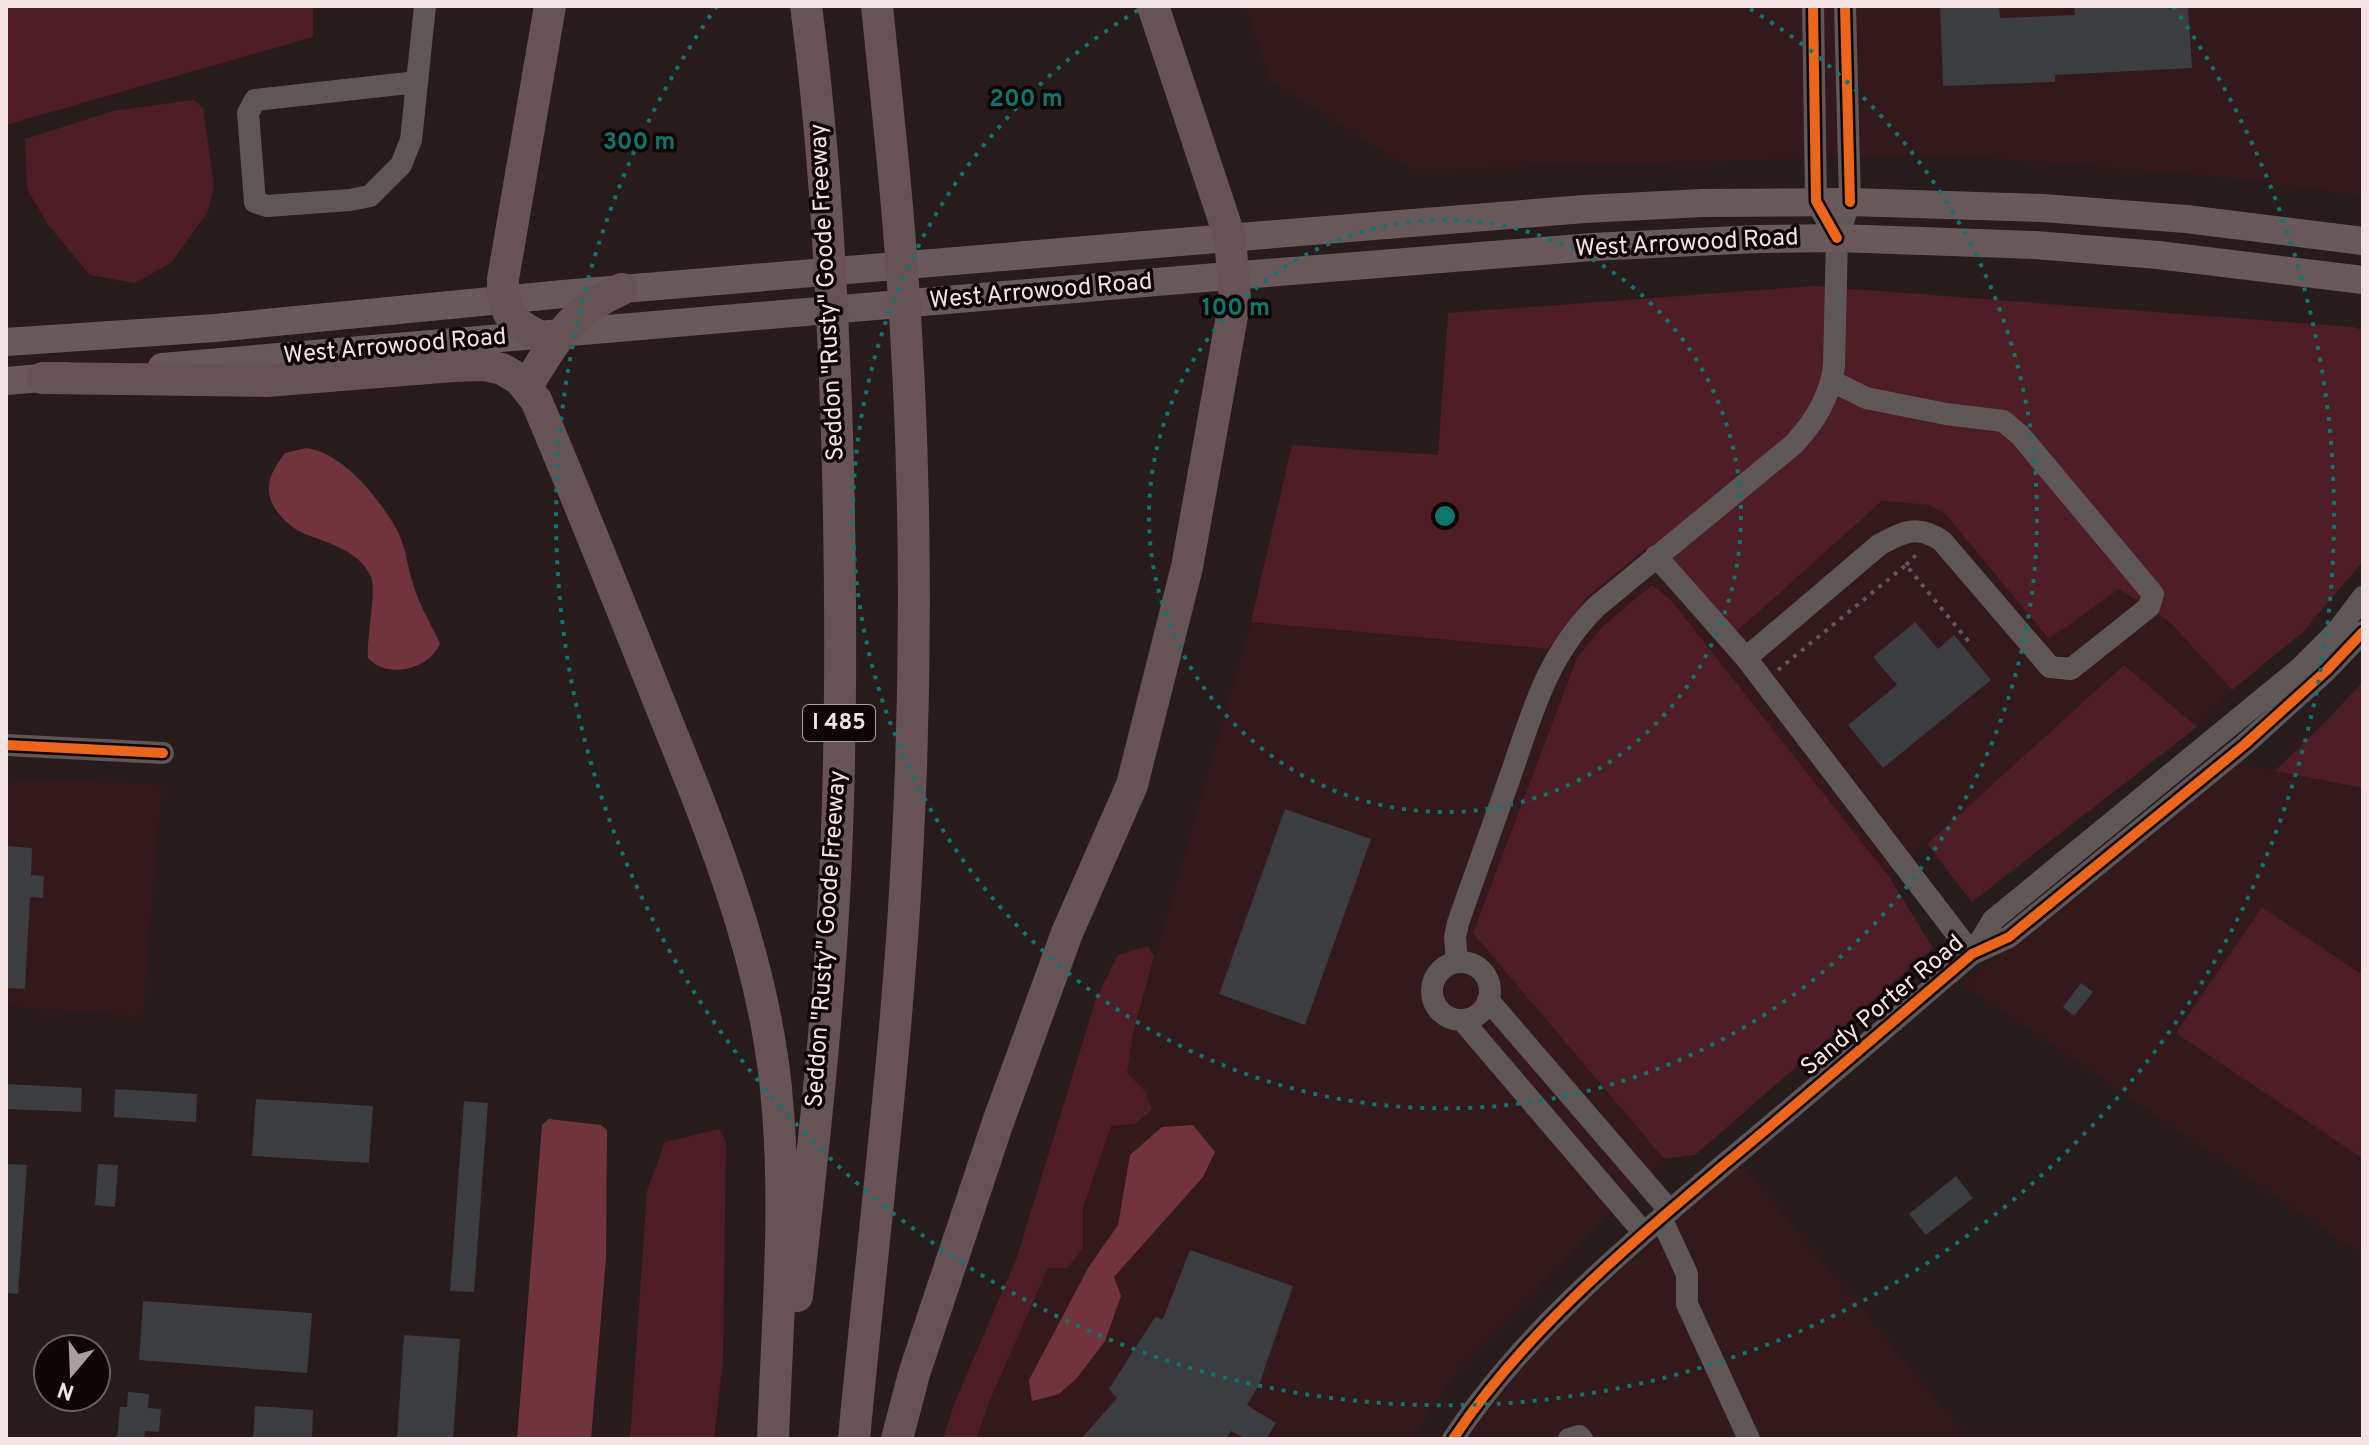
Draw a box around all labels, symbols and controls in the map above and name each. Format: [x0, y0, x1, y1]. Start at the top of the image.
text: 200 m [989, 85, 1063, 115]
street label: Seddon "Rusty" Goode Freeway [804, 123, 852, 461]
text: 300 m [603, 128, 675, 158]
street label: West Arrowood Road [1575, 223, 1799, 265]
street label: West Arrowood Road [928, 267, 1154, 317]
text: 100 m [1202, 294, 1270, 324]
street label: West Arrowood Road [282, 322, 508, 372]
centre of rings [1431, 502, 1459, 530]
road number: I 485 [803, 705, 875, 741]
street label: Seddon "Rusty" Goode Freeway [800, 769, 854, 1109]
street label: Sandy Porter Road [1795, 929, 1971, 1083]
north arrow [32, 1333, 112, 1413]
text: N [54, 1374, 78, 1405]

